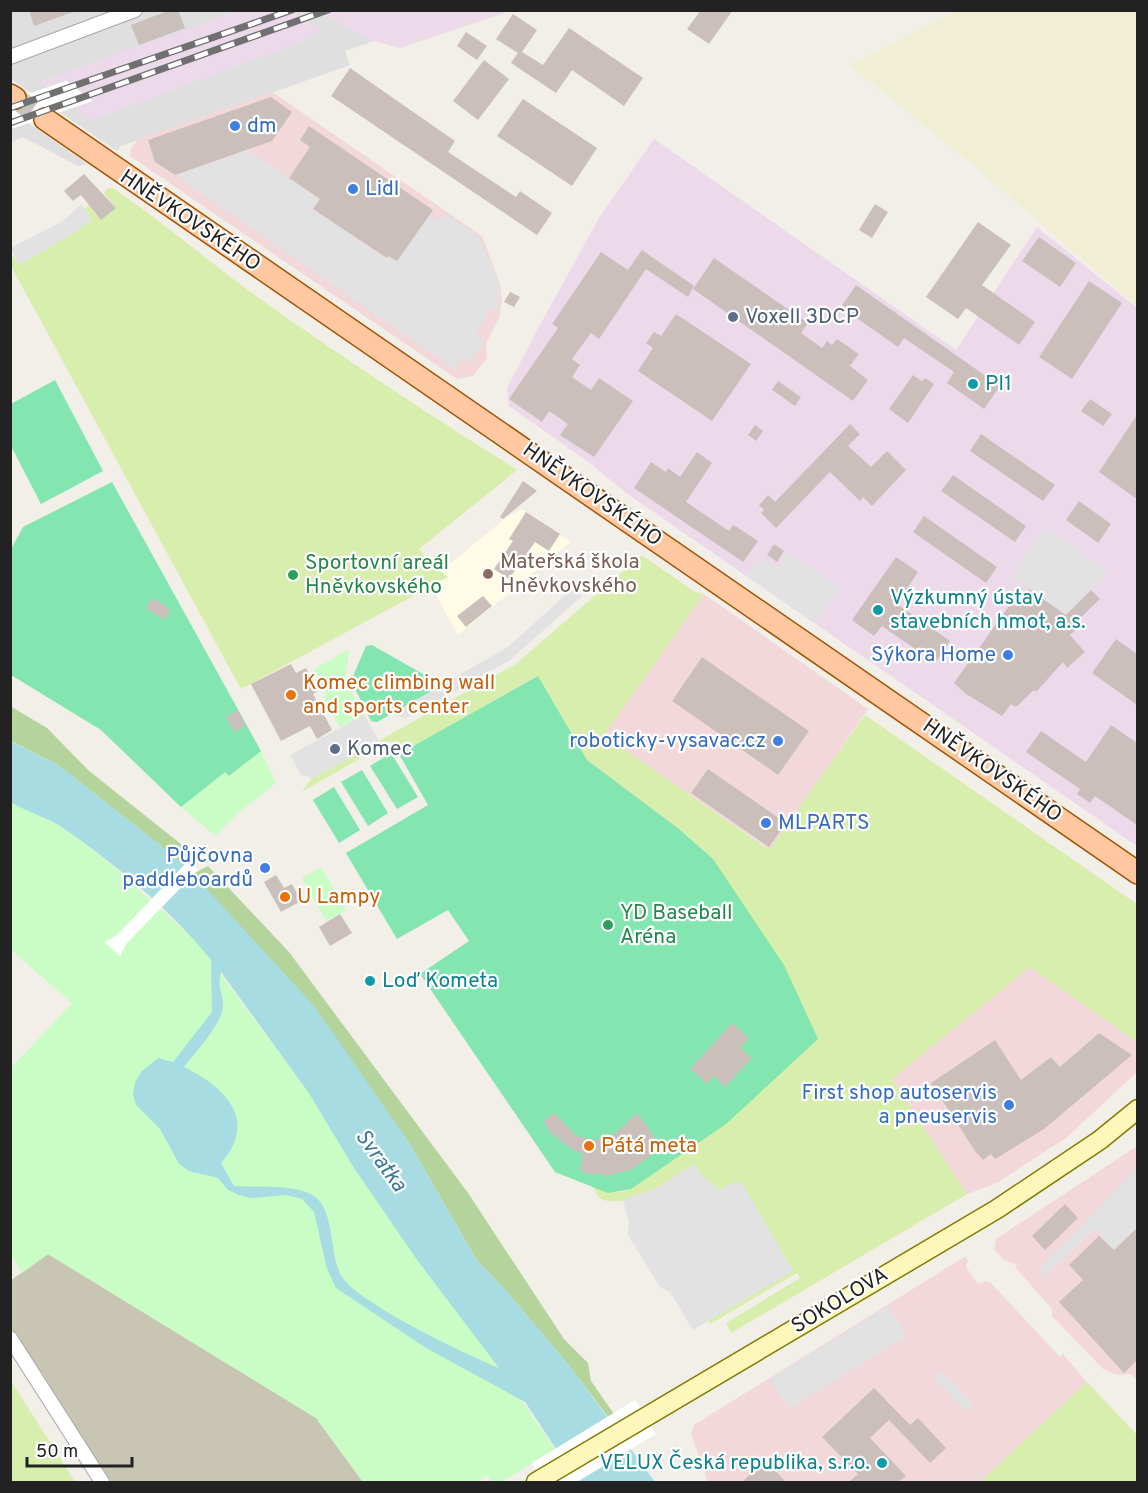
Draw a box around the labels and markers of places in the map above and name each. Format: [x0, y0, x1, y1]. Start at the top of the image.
place label: dm [247, 113, 277, 140]
marker: dm [228, 119, 242, 133]
place label: Lidl [365, 176, 399, 203]
marker: Lidl [346, 182, 360, 196]
place label: Voxell 3DCP [745, 304, 859, 331]
marker: Voxell 3DCP [726, 310, 740, 324]
place label: PI1 [985, 371, 1012, 398]
marker: PI1 [966, 377, 980, 391]
place label: Mateřská škola Hněvkovského [500, 549, 639, 600]
place label: Sportovní areál Hněvkovského [305, 550, 449, 601]
marker: Mateřská škola Hněvkovského [481, 567, 495, 581]
marker: Sportovní areál Hněvkovského [286, 568, 300, 582]
place label: Výzkumný ústav stavebních hmot, a.s. [890, 585, 1086, 636]
marker: Výzkumný ústav stavebních hmot, a.s. [871, 603, 885, 617]
place label: Sýkora Home [871, 642, 996, 669]
marker: Sýkora Home [1001, 648, 1015, 662]
place label: Komec climbing wall and sports center [303, 670, 495, 721]
marker: Komec climbing wall and sports center [284, 688, 298, 702]
place label: roboticky-vysavac.cz [569, 728, 766, 755]
marker: roboticky-vysavac.cz [771, 734, 785, 748]
place label: Komec [347, 736, 412, 763]
marker: Komec [328, 742, 342, 756]
place label: MLPARTS [778, 810, 870, 837]
marker: MLPARTS [759, 816, 773, 830]
place label: Půjčovna paddleboardů [122, 843, 253, 894]
marker: Půjčovna paddleboardů [258, 861, 272, 875]
place label: U Lampy [297, 884, 380, 911]
marker: U Lampy [278, 890, 292, 904]
place label: YD Baseball Aréna [620, 900, 732, 951]
marker: YD Baseball Aréna [601, 918, 615, 932]
place label: Loď Kometa [382, 968, 498, 995]
marker: Loď Kometa [363, 974, 377, 988]
place label: First shop autoservis a pneuservis [801, 1080, 997, 1131]
marker: First shop autoservis a pneuservis [1002, 1098, 1016, 1112]
place label: Pátá meta [601, 1133, 697, 1160]
marker: Pátá meta [582, 1139, 596, 1153]
place label: VELUX Česká republika, s.r.o. [599, 1449, 870, 1477]
marker: VELUX Česká republika, s.r.o. [875, 1456, 889, 1470]

